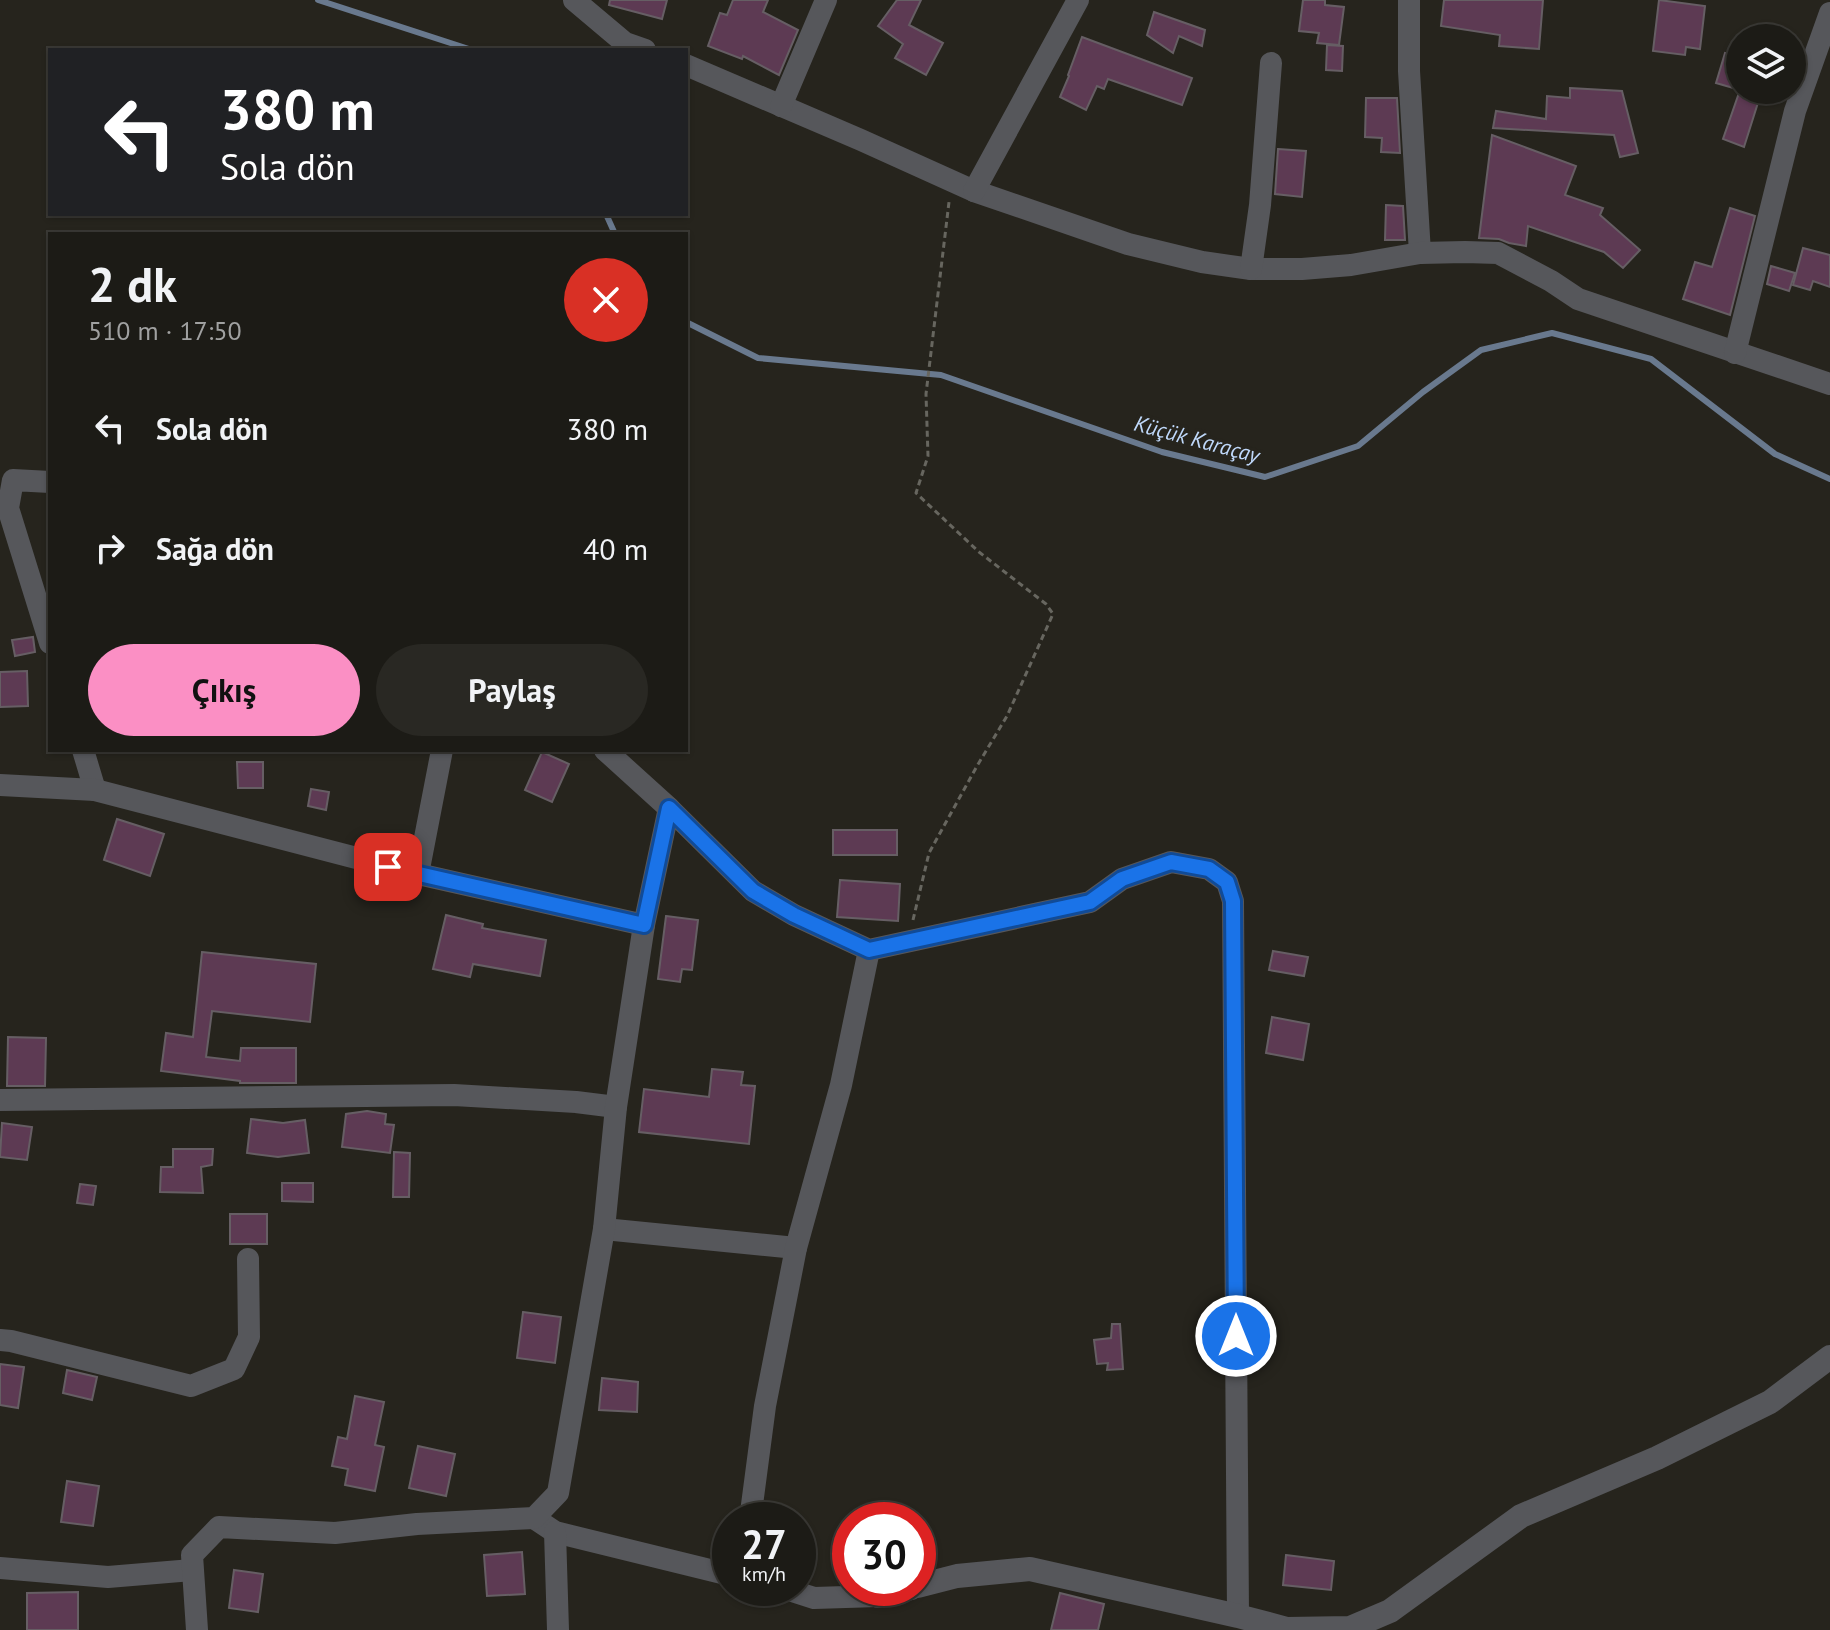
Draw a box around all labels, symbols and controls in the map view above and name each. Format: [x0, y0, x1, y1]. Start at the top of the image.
map controls [1726, 24, 1806, 104]
button: layers [1726, 24, 1806, 104]
text: 380 m [220, 73, 375, 145]
icon: left [88, 80, 192, 184]
text: Sola dön [220, 143, 355, 190]
text: 2 dk [88, 253, 177, 315]
button: close [564, 258, 648, 342]
text: 510 m · 17:50 [88, 314, 242, 347]
icon: left [88, 406, 132, 450]
text: Sola dön [156, 409, 268, 448]
text: 380 m [567, 409, 648, 448]
water label: Küçük Karaçay [1131, 409, 1264, 470]
icon: right [88, 526, 132, 570]
text: Sağa dön [156, 529, 274, 568]
text: 40 m [583, 529, 648, 568]
button: Çıkış [88, 644, 360, 736]
button: Paylaş [376, 644, 648, 736]
pin [354, 833, 422, 901]
icon: arrive [366, 845, 410, 889]
position arrow [1194, 1294, 1278, 1378]
speed limit sign: 30 [832, 1502, 936, 1606]
text: 27 [741, 1518, 787, 1570]
text: km/h [742, 1561, 786, 1587]

